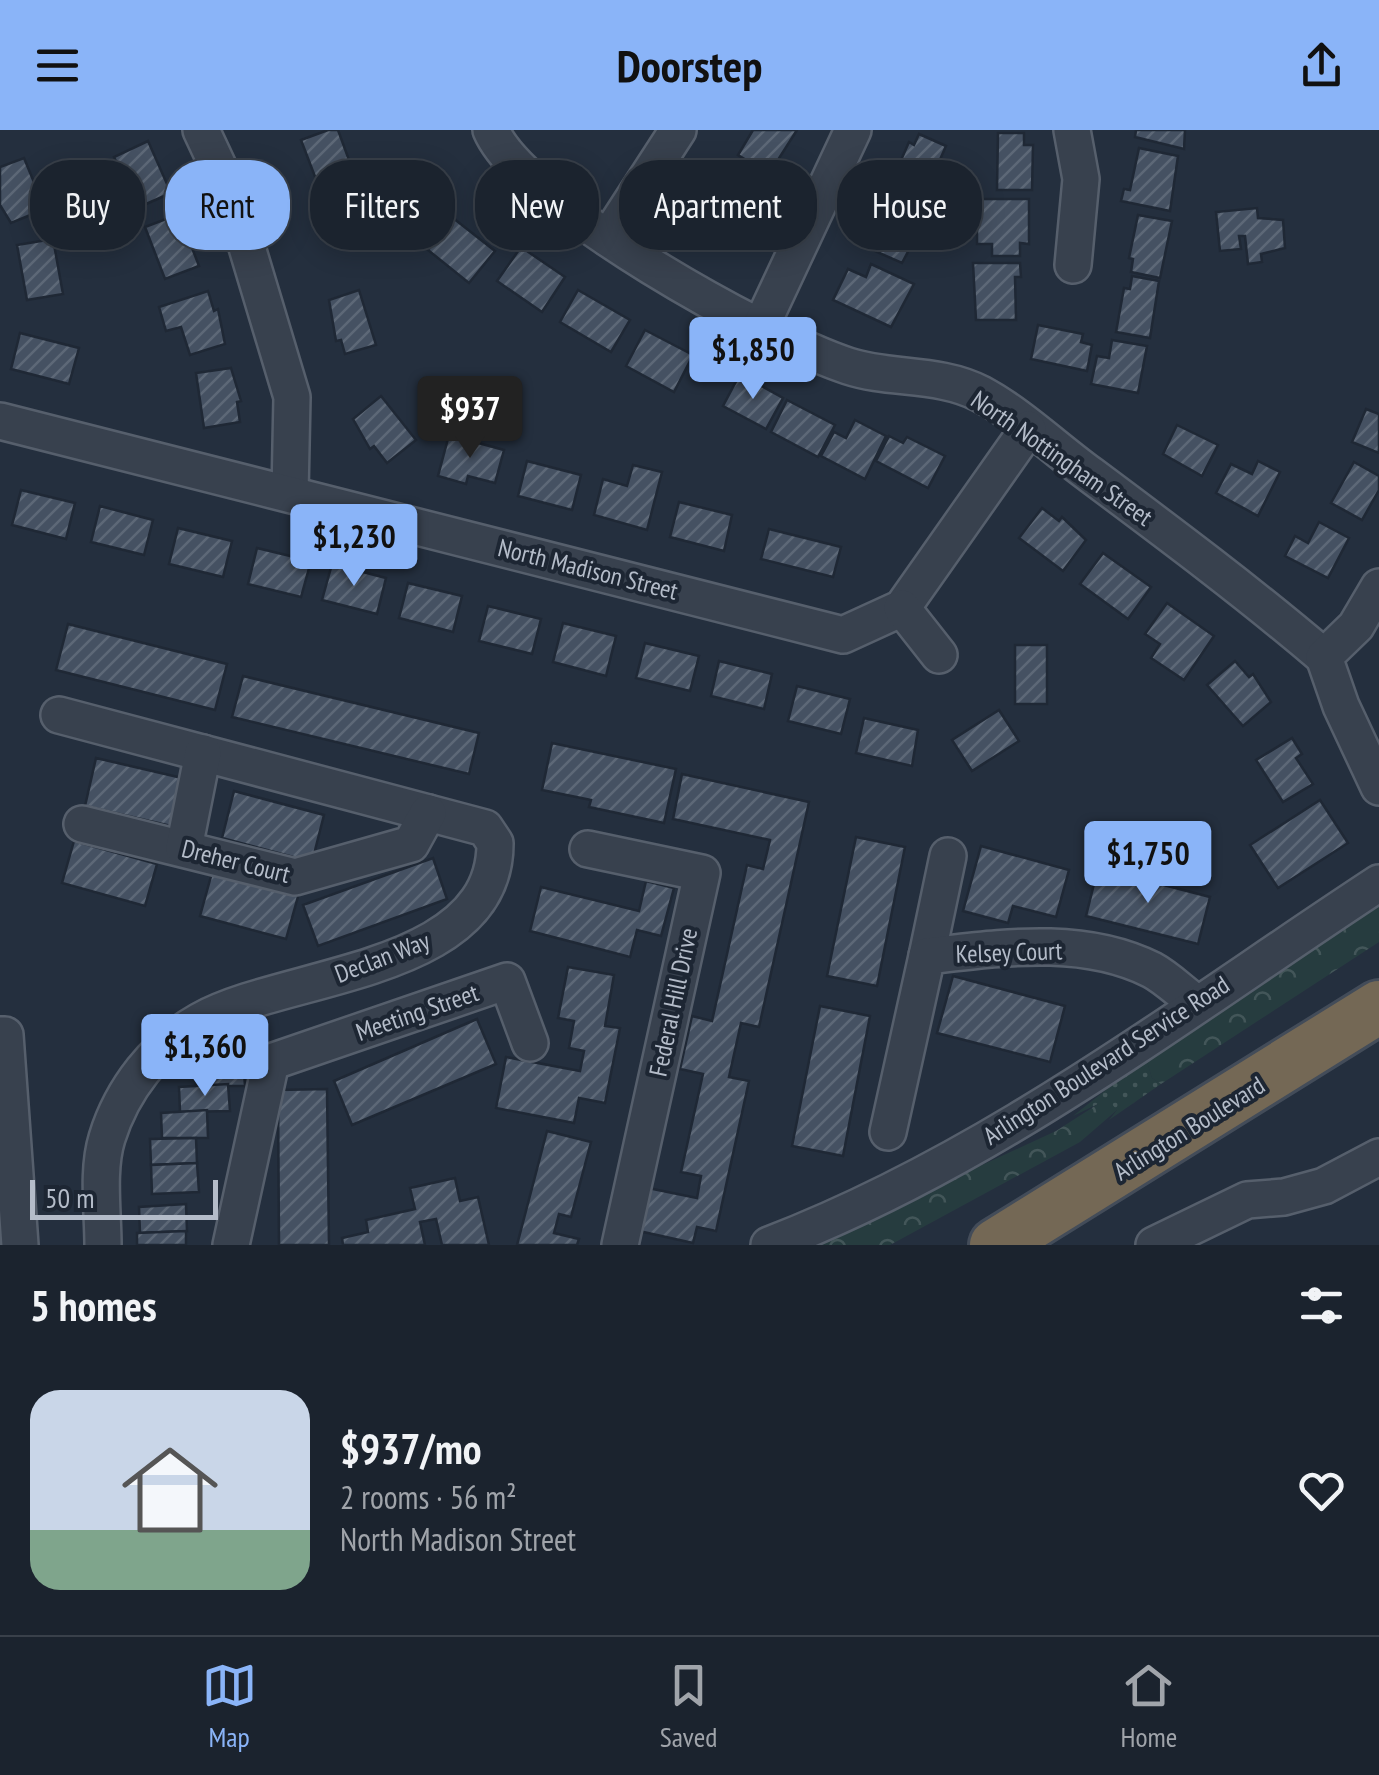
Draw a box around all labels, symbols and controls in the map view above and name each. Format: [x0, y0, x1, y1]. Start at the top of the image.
text: Doorstep [617, 36, 762, 94]
icon: menu [30, 38, 85, 93]
icon: share [1294, 38, 1349, 93]
chip: Buy [30, 160, 145, 250]
chip: Rent [165, 160, 290, 250]
chip: Filters [310, 160, 455, 250]
chip: New [475, 160, 599, 250]
chip: Apartment [619, 160, 817, 250]
chip: House [837, 160, 982, 250]
pin: $1,850 [672, 317, 834, 402]
text: $1,850 [711, 328, 795, 370]
pin: $937 [411, 376, 529, 461]
street label: North Nottingham Street [965, 383, 1159, 533]
text: $937 [439, 387, 501, 429]
pin: $1,230 [273, 504, 435, 589]
text: $1,230 [312, 515, 396, 557]
street label: North Madison Street [495, 531, 681, 607]
pin: $1,750 [1067, 821, 1229, 906]
street label: Dreher Court [179, 832, 294, 890]
text: $1,750 [1106, 832, 1190, 874]
street label: Declan Way [330, 924, 435, 990]
street label: Federal Hill Drive [642, 925, 704, 1079]
street label: Kelsey Court [955, 934, 1063, 970]
street label: Arlington Boulevard Service Road [977, 969, 1235, 1151]
street label: Meeting Street [352, 976, 483, 1048]
pin: $1,360 [124, 1014, 286, 1099]
text: $1,360 [163, 1025, 247, 1067]
street label: Arlington Boulevard [1108, 1070, 1270, 1186]
scale bar [30, 1175, 218, 1220]
text: 50 m [45, 1179, 94, 1216]
text: 5 homes [30, 1278, 157, 1333]
icon: filters [1294, 1278, 1349, 1333]
text: $937/mo [340, 1421, 482, 1476]
icon: home [110, 1430, 230, 1550]
icon: heart [1294, 1463, 1349, 1518]
text: 2 rooms · 56 m² [340, 1476, 517, 1518]
text: North Madison Street [340, 1518, 576, 1560]
tab: Map [202, 1658, 257, 1755]
tab: Saved [660, 1658, 717, 1755]
tab: Home [1121, 1658, 1177, 1755]

